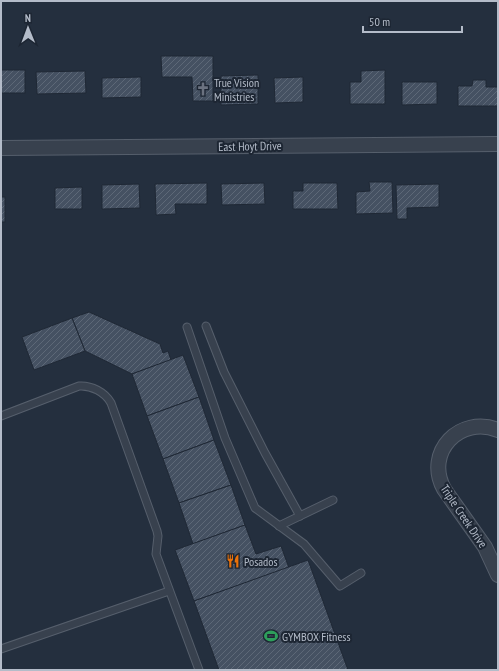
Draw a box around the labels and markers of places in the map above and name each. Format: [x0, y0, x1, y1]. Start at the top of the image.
place label: True Vision Ministries [214, 75, 259, 104]
church icon: True Vision Ministries [195, 81, 211, 97]
restaurant icon: Posados [225, 553, 241, 569]
place label: Posados [244, 554, 278, 569]
sports icon: GYMBOX Fitness [263, 628, 279, 644]
place label: GYMBOX Fitness [282, 629, 350, 644]

